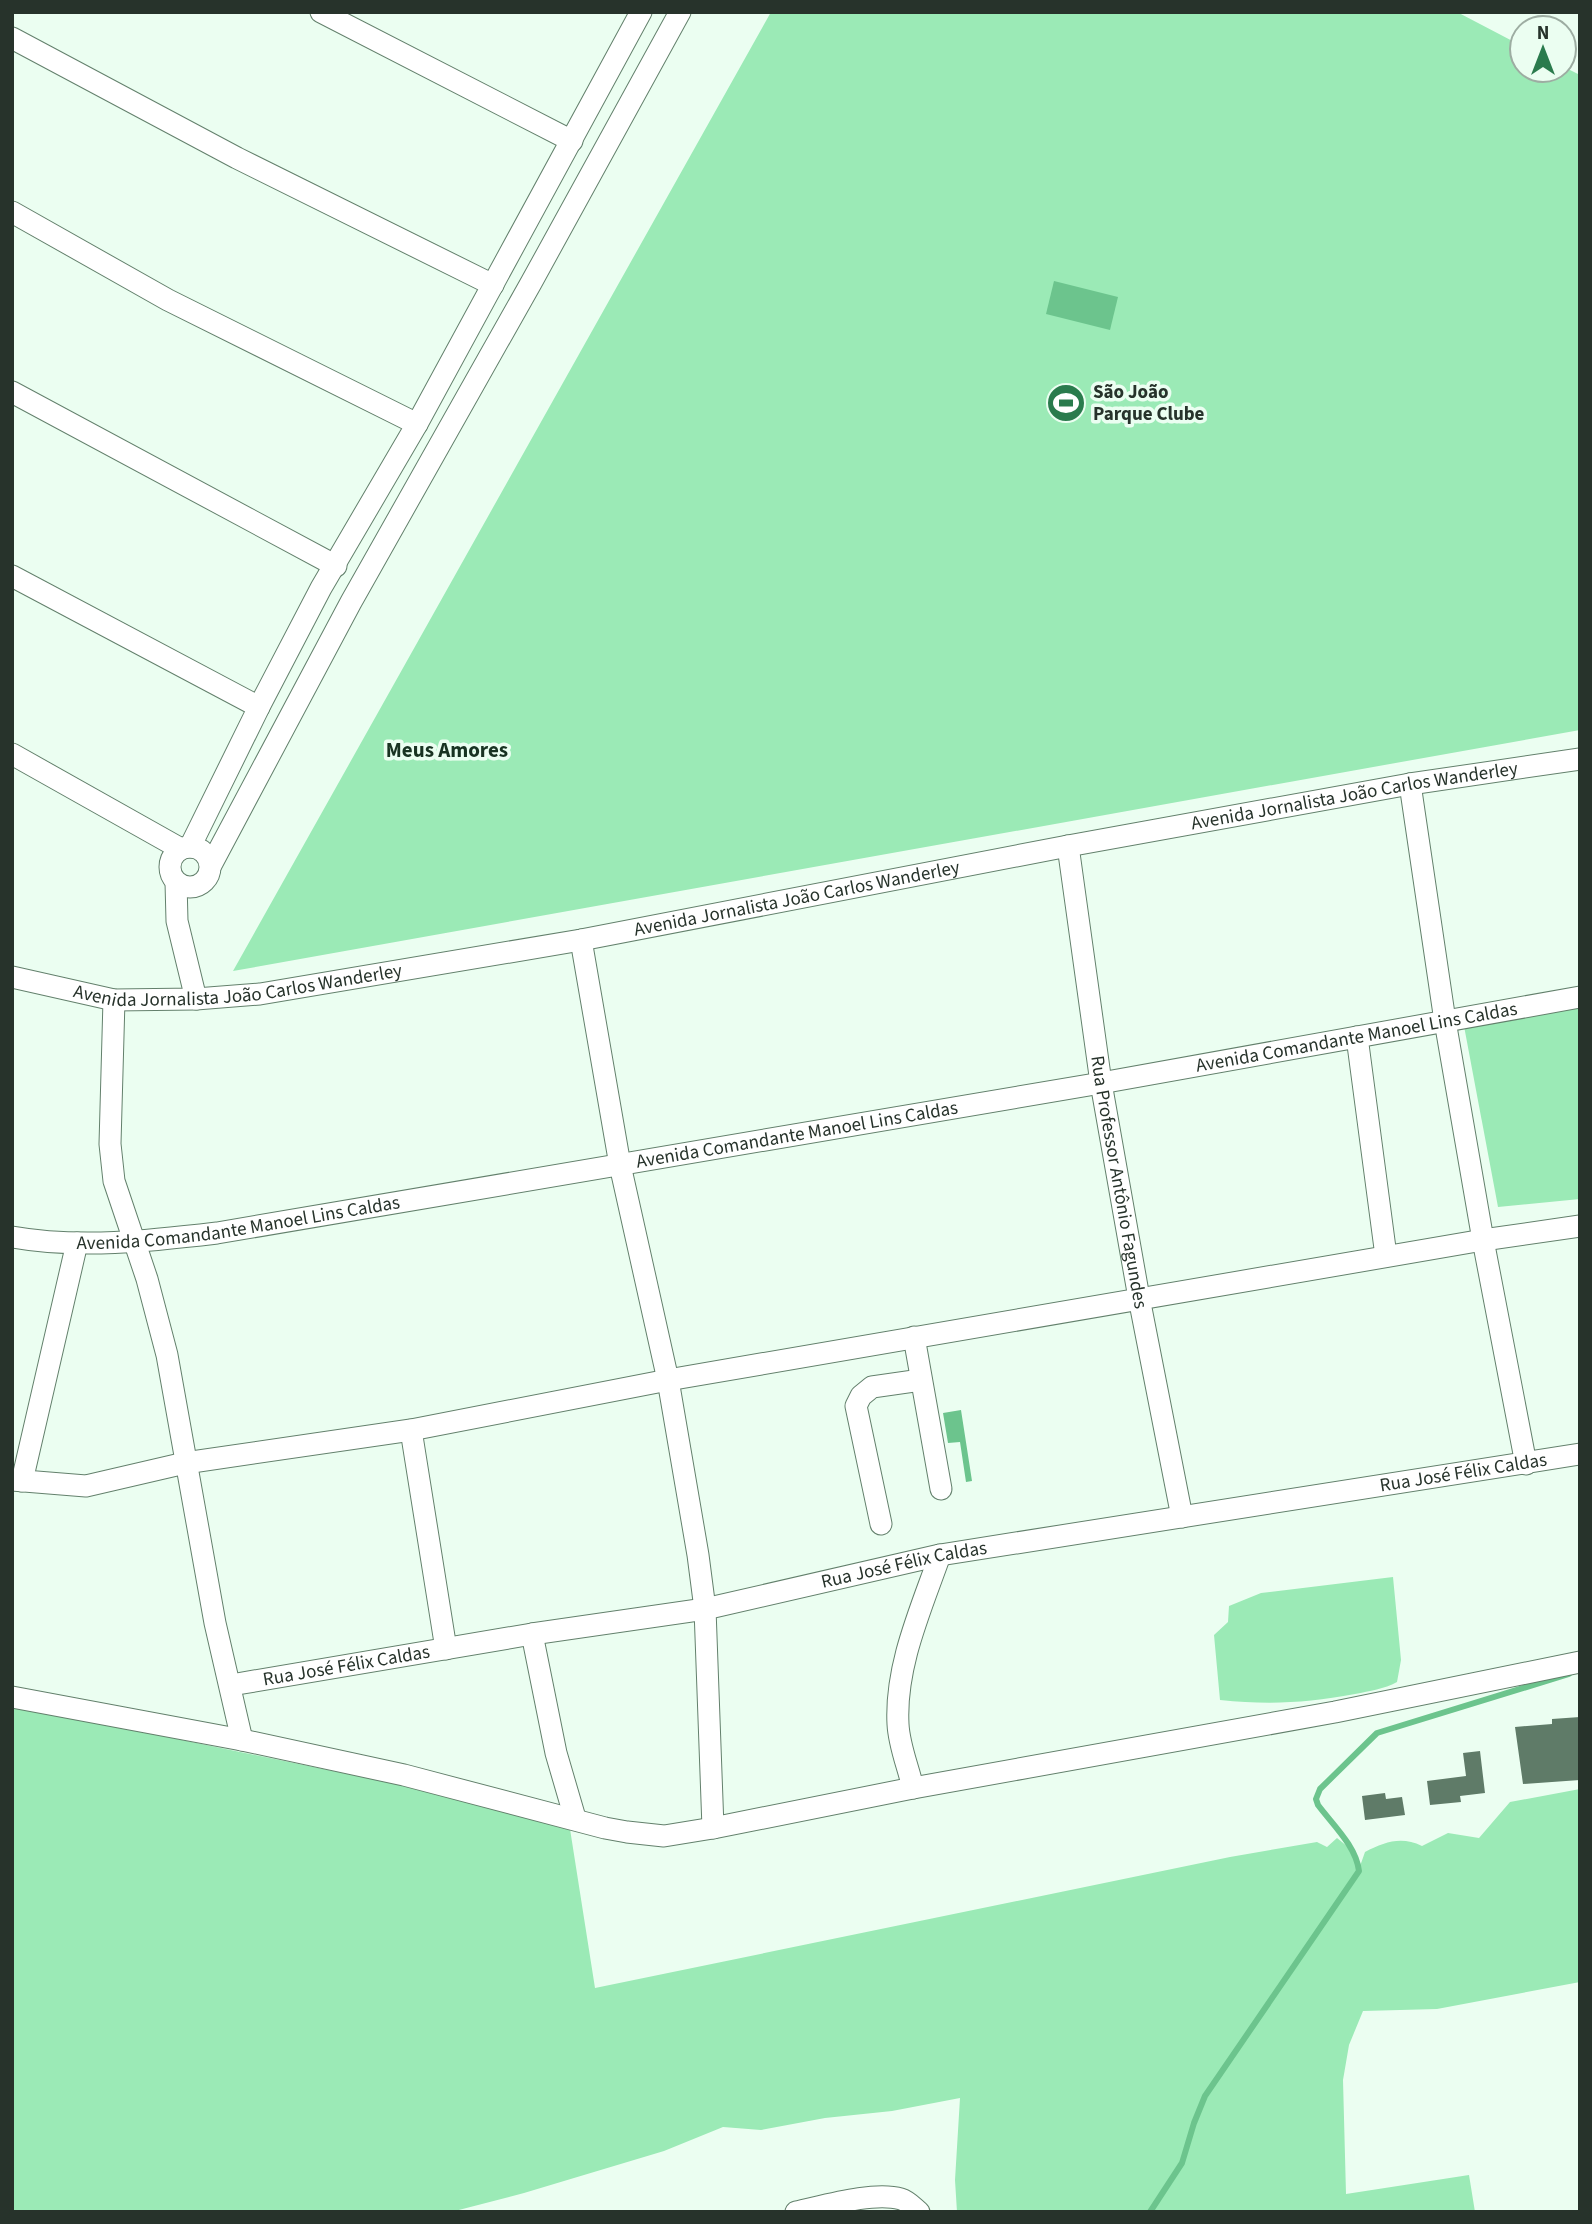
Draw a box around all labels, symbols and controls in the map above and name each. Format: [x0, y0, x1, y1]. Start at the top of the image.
north arrow [1508, 14, 1578, 84]
text: N [1537, 20, 1549, 47]
place label: São João Parque Clube [1093, 379, 1205, 428]
sports icon: São João Parque Clube [1045, 382, 1087, 424]
district label: Meus Amores [386, 735, 508, 765]
street label: Avenida Jornalista João Carlos Wanderley [1189, 755, 1520, 837]
street label: Avenida Jornalista João Carlos Wanderley [632, 854, 962, 943]
street label: Avenida Jornalista João Carlos Wanderley [71, 957, 404, 1014]
street label: Avenida Comandante Manoel Lins Caldas [1194, 995, 1519, 1079]
street label: Rua Professor Antônio Fagundes [1084, 1054, 1154, 1311]
street label: Avenida Comandante Manoel Lins Caldas [634, 1094, 960, 1175]
street label: Avenida Comandante Manoel Lins Caldas [76, 1189, 402, 1257]
street label: Rua José Félix Caldas [1378, 1446, 1549, 1499]
street label: Rua José Félix Caldas [818, 1534, 989, 1595]
street label: Rua José Félix Caldas [261, 1638, 432, 1693]

